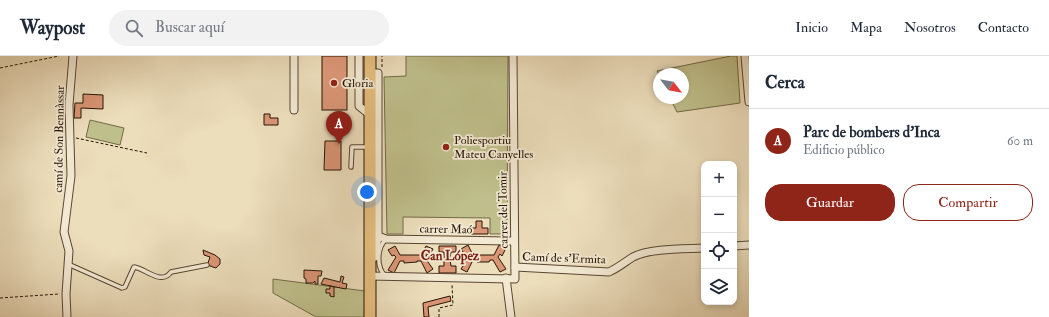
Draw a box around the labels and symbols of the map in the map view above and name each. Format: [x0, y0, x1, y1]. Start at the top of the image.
north arrow [653, 68, 689, 104]
place label: Gloria [342, 76, 375, 91]
marker: Gloria [329, 78, 339, 88]
street label: camí de Son Bennàssar [51, 85, 68, 193]
pin: A [326, 111, 352, 144]
place label: Poliesportiu Mateu Canyelles [454, 133, 533, 162]
marker: Poliesportiu Mateu Canyelles [441, 142, 451, 152]
street label: carrer del Tomir [495, 171, 512, 249]
your location [357, 182, 377, 202]
street label: carrer Maó [419, 222, 473, 237]
district label: Can López [421, 248, 480, 265]
street label: Camí de s'Ermita [522, 250, 607, 267]

